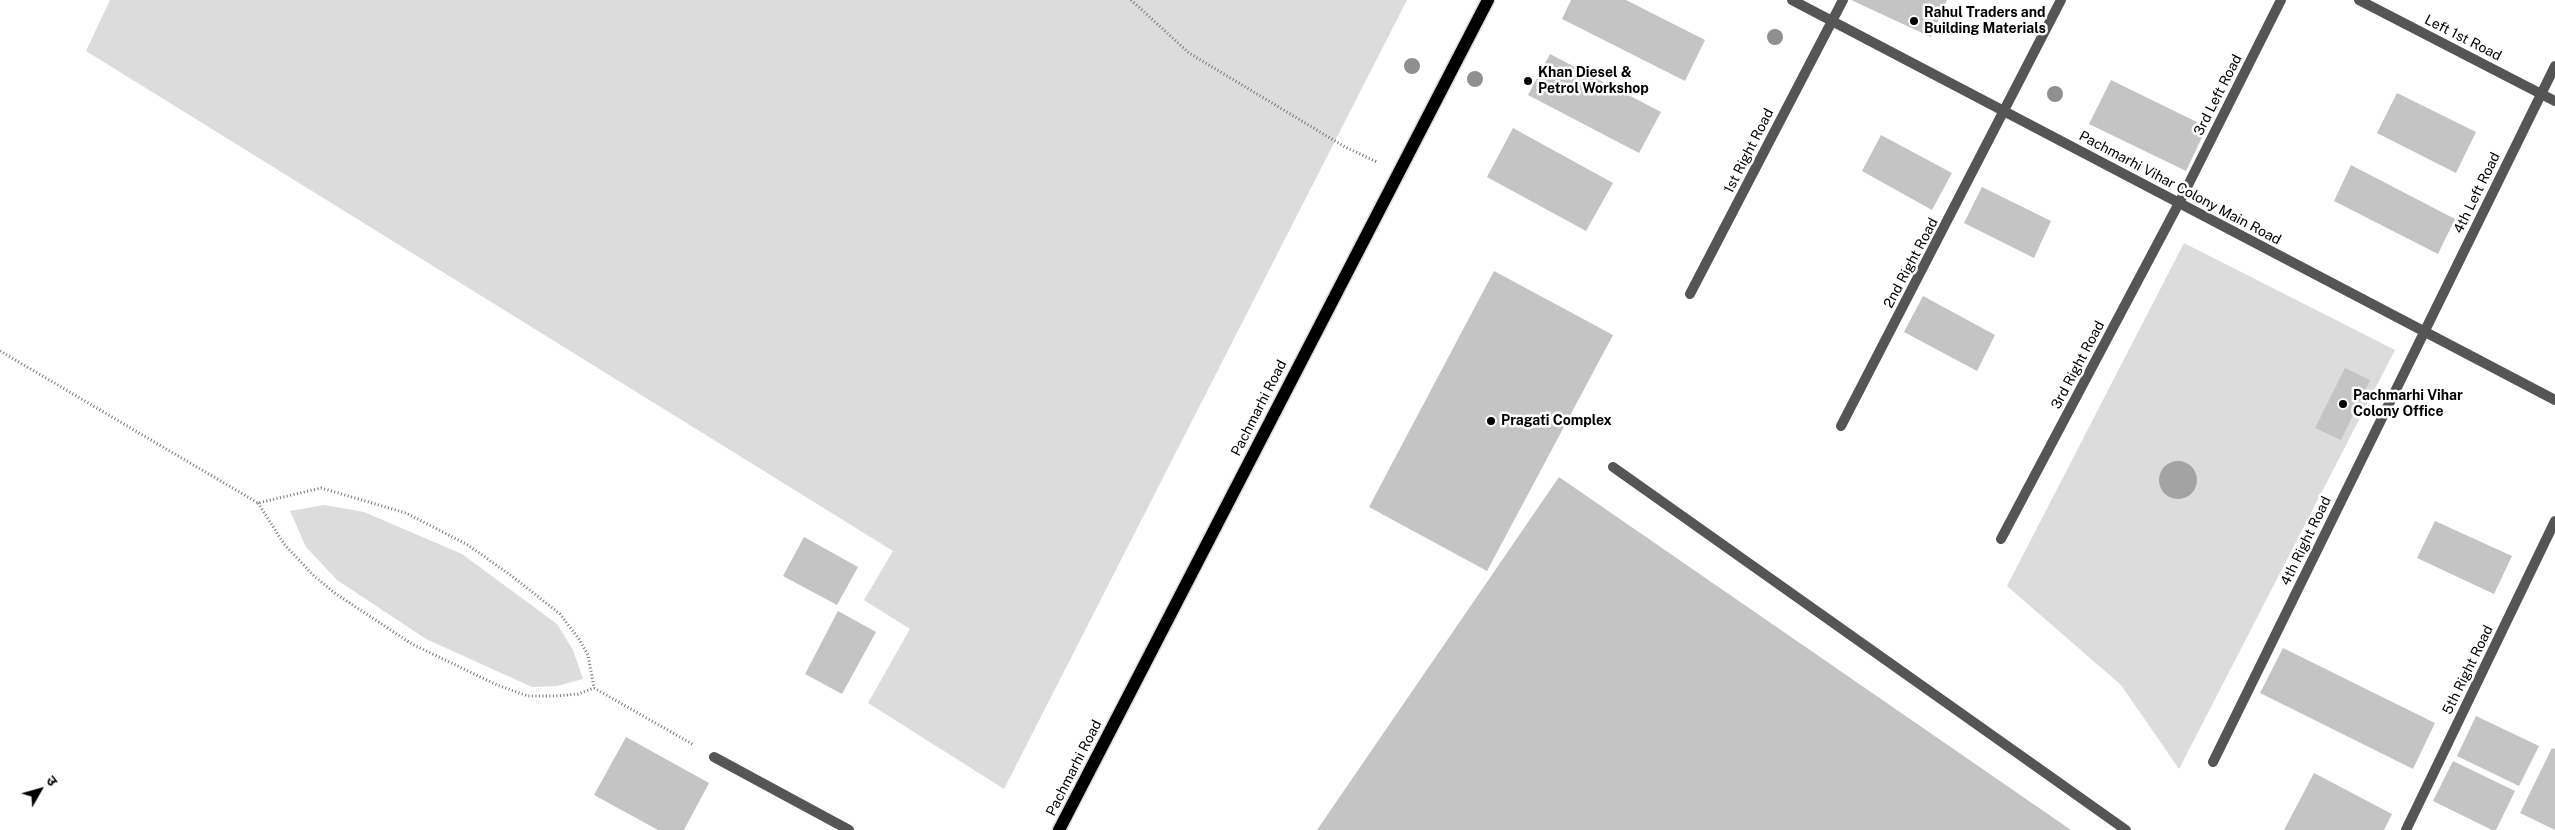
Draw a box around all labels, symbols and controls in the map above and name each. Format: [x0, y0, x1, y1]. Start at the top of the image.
place label: Rahul Traders and Building Materials [1924, 5, 2046, 38]
street label: Left 1st Road [2422, 11, 2504, 65]
marker: Rahul Traders and Building Materials [1908, 15, 1920, 27]
street label: 3rd Left Road [2190, 52, 2246, 138]
place label: Khan Diesel & Petrol Workshop [1538, 65, 1649, 98]
marker: Khan Diesel & Petrol Workshop [1522, 75, 1534, 87]
street label: 1st Right Road [1720, 106, 1778, 196]
street label: Pachmarhi Vihar Colony Main Road [2076, 127, 2284, 249]
street label: 4th Left Road [2450, 150, 2504, 236]
street label: 2nd Right Road [1880, 215, 1942, 311]
street label: 3rd Right Road [2048, 318, 2108, 412]
street label: Pachmarhi Road [1228, 357, 1290, 459]
place label: Pachmarhi Vihar Colony Office [2353, 388, 2463, 421]
marker: Pachmarhi Vihar Colony Office [2337, 398, 2349, 410]
place label: Pragati Complex [1501, 413, 1612, 429]
marker: Pragati Complex [1485, 415, 1497, 427]
street label: 4th Right Road [2277, 494, 2335, 588]
street label: 5th Right Road [2439, 623, 2497, 717]
street label: Pachmarhi Road [1043, 717, 1105, 819]
north arrow [15, 765, 65, 815]
text: उ [43, 773, 61, 789]

